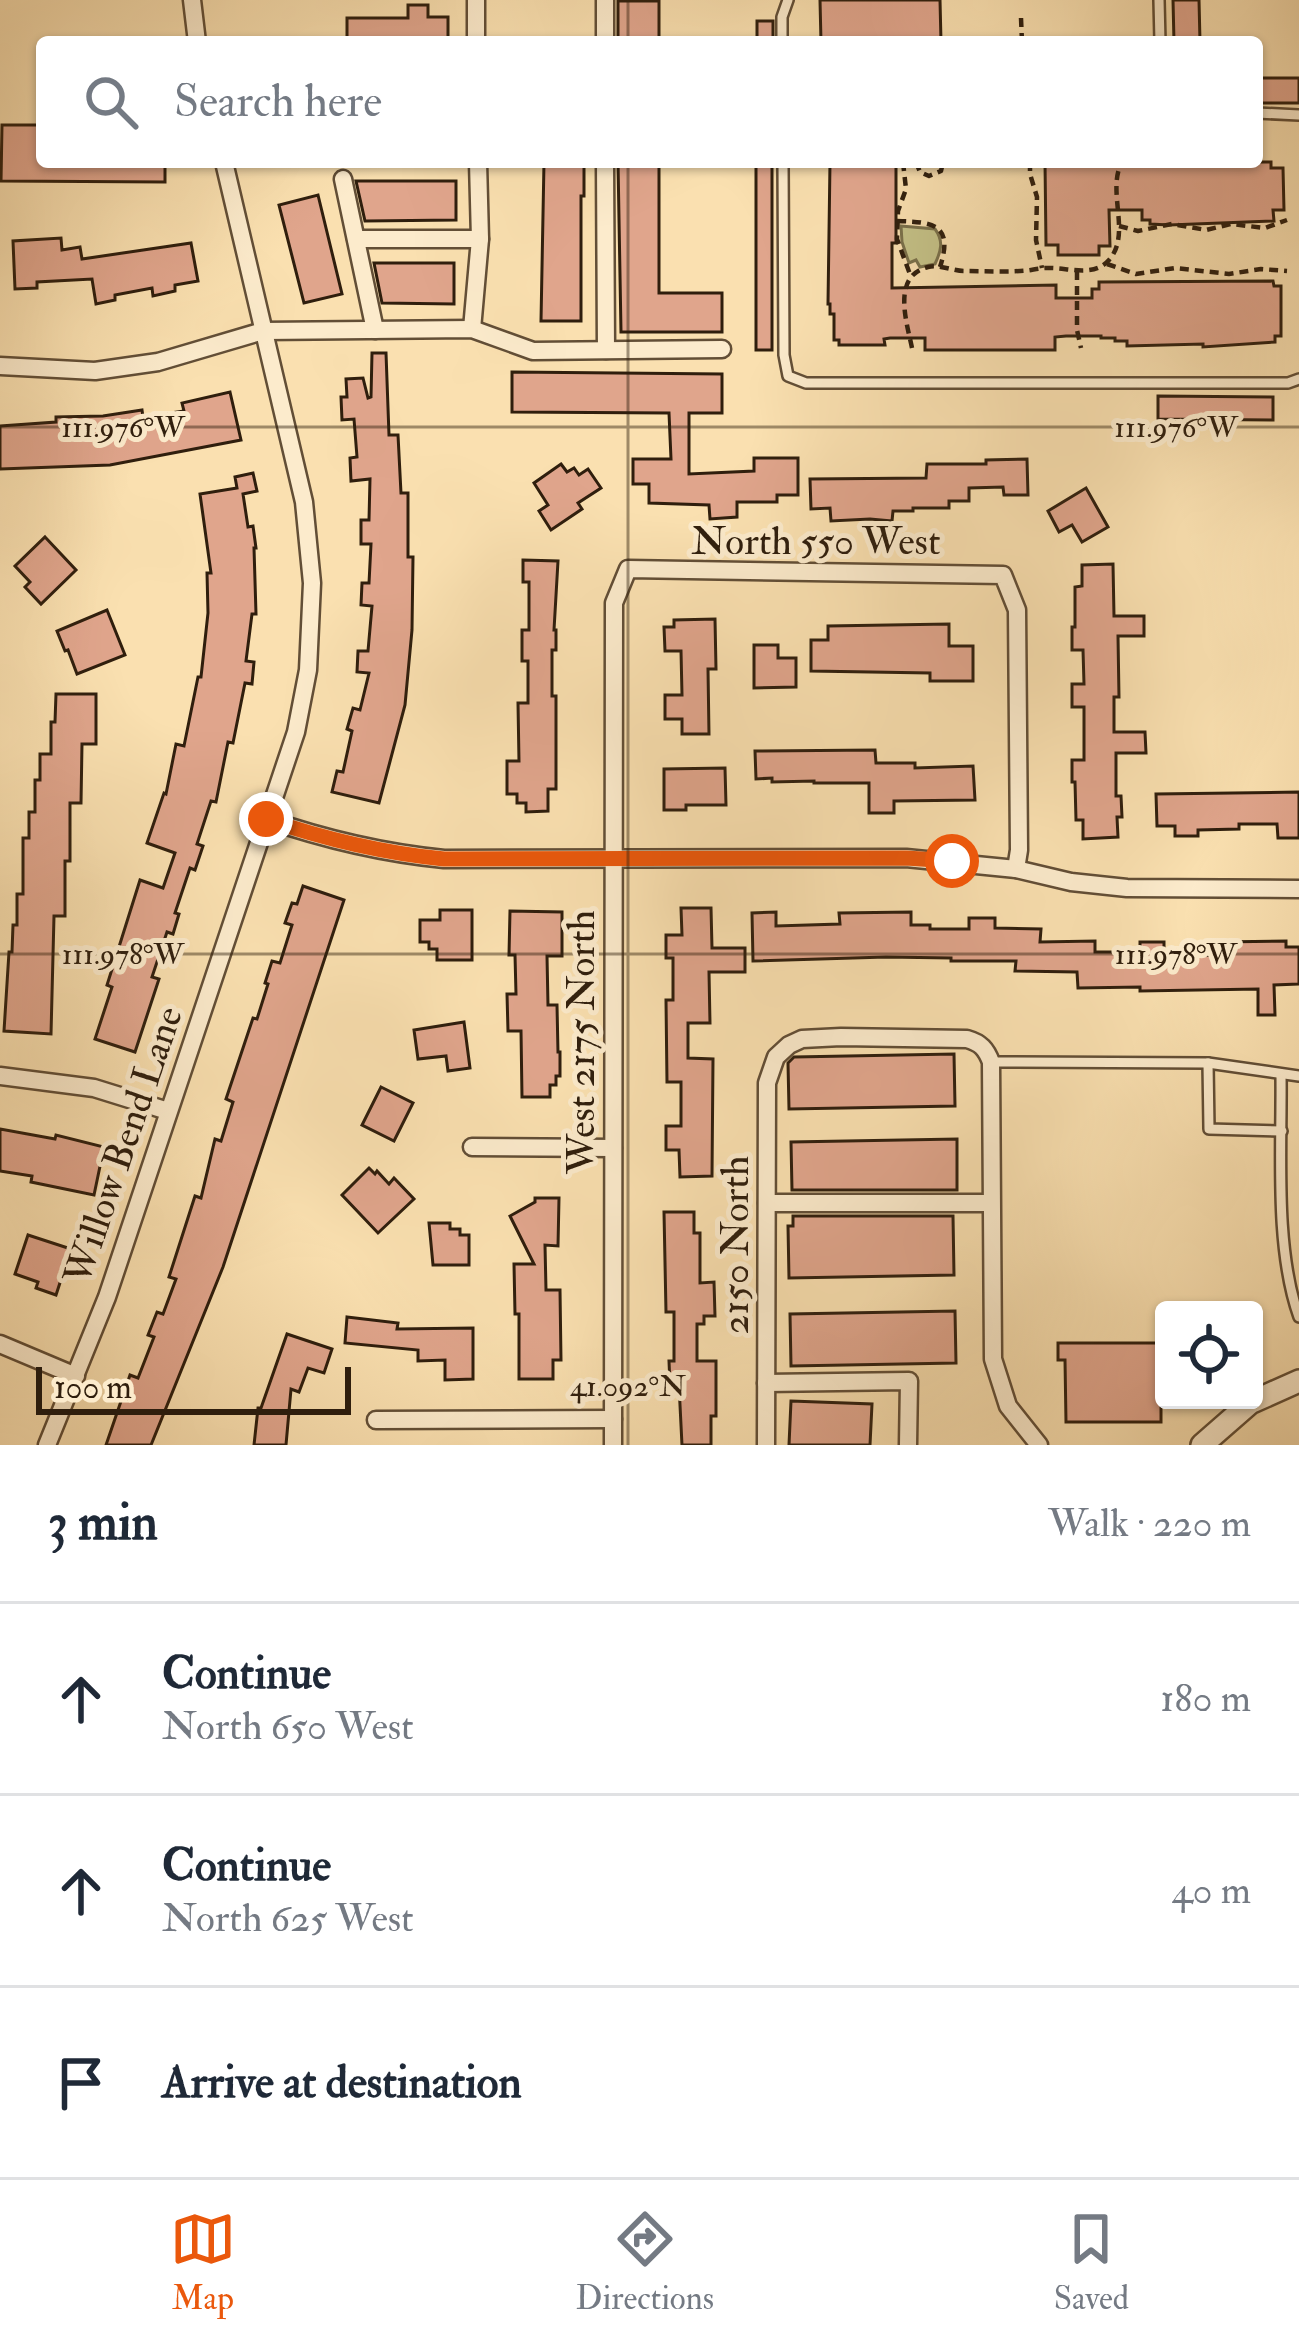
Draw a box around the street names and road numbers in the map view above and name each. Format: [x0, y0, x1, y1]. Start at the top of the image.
street label: North 550 West [691, 517, 941, 566]
street label: West 2175 North [557, 910, 606, 1175]
street label: Willow Bend Lane [53, 1000, 194, 1292]
street label: 2150 North [711, 1156, 760, 1335]

